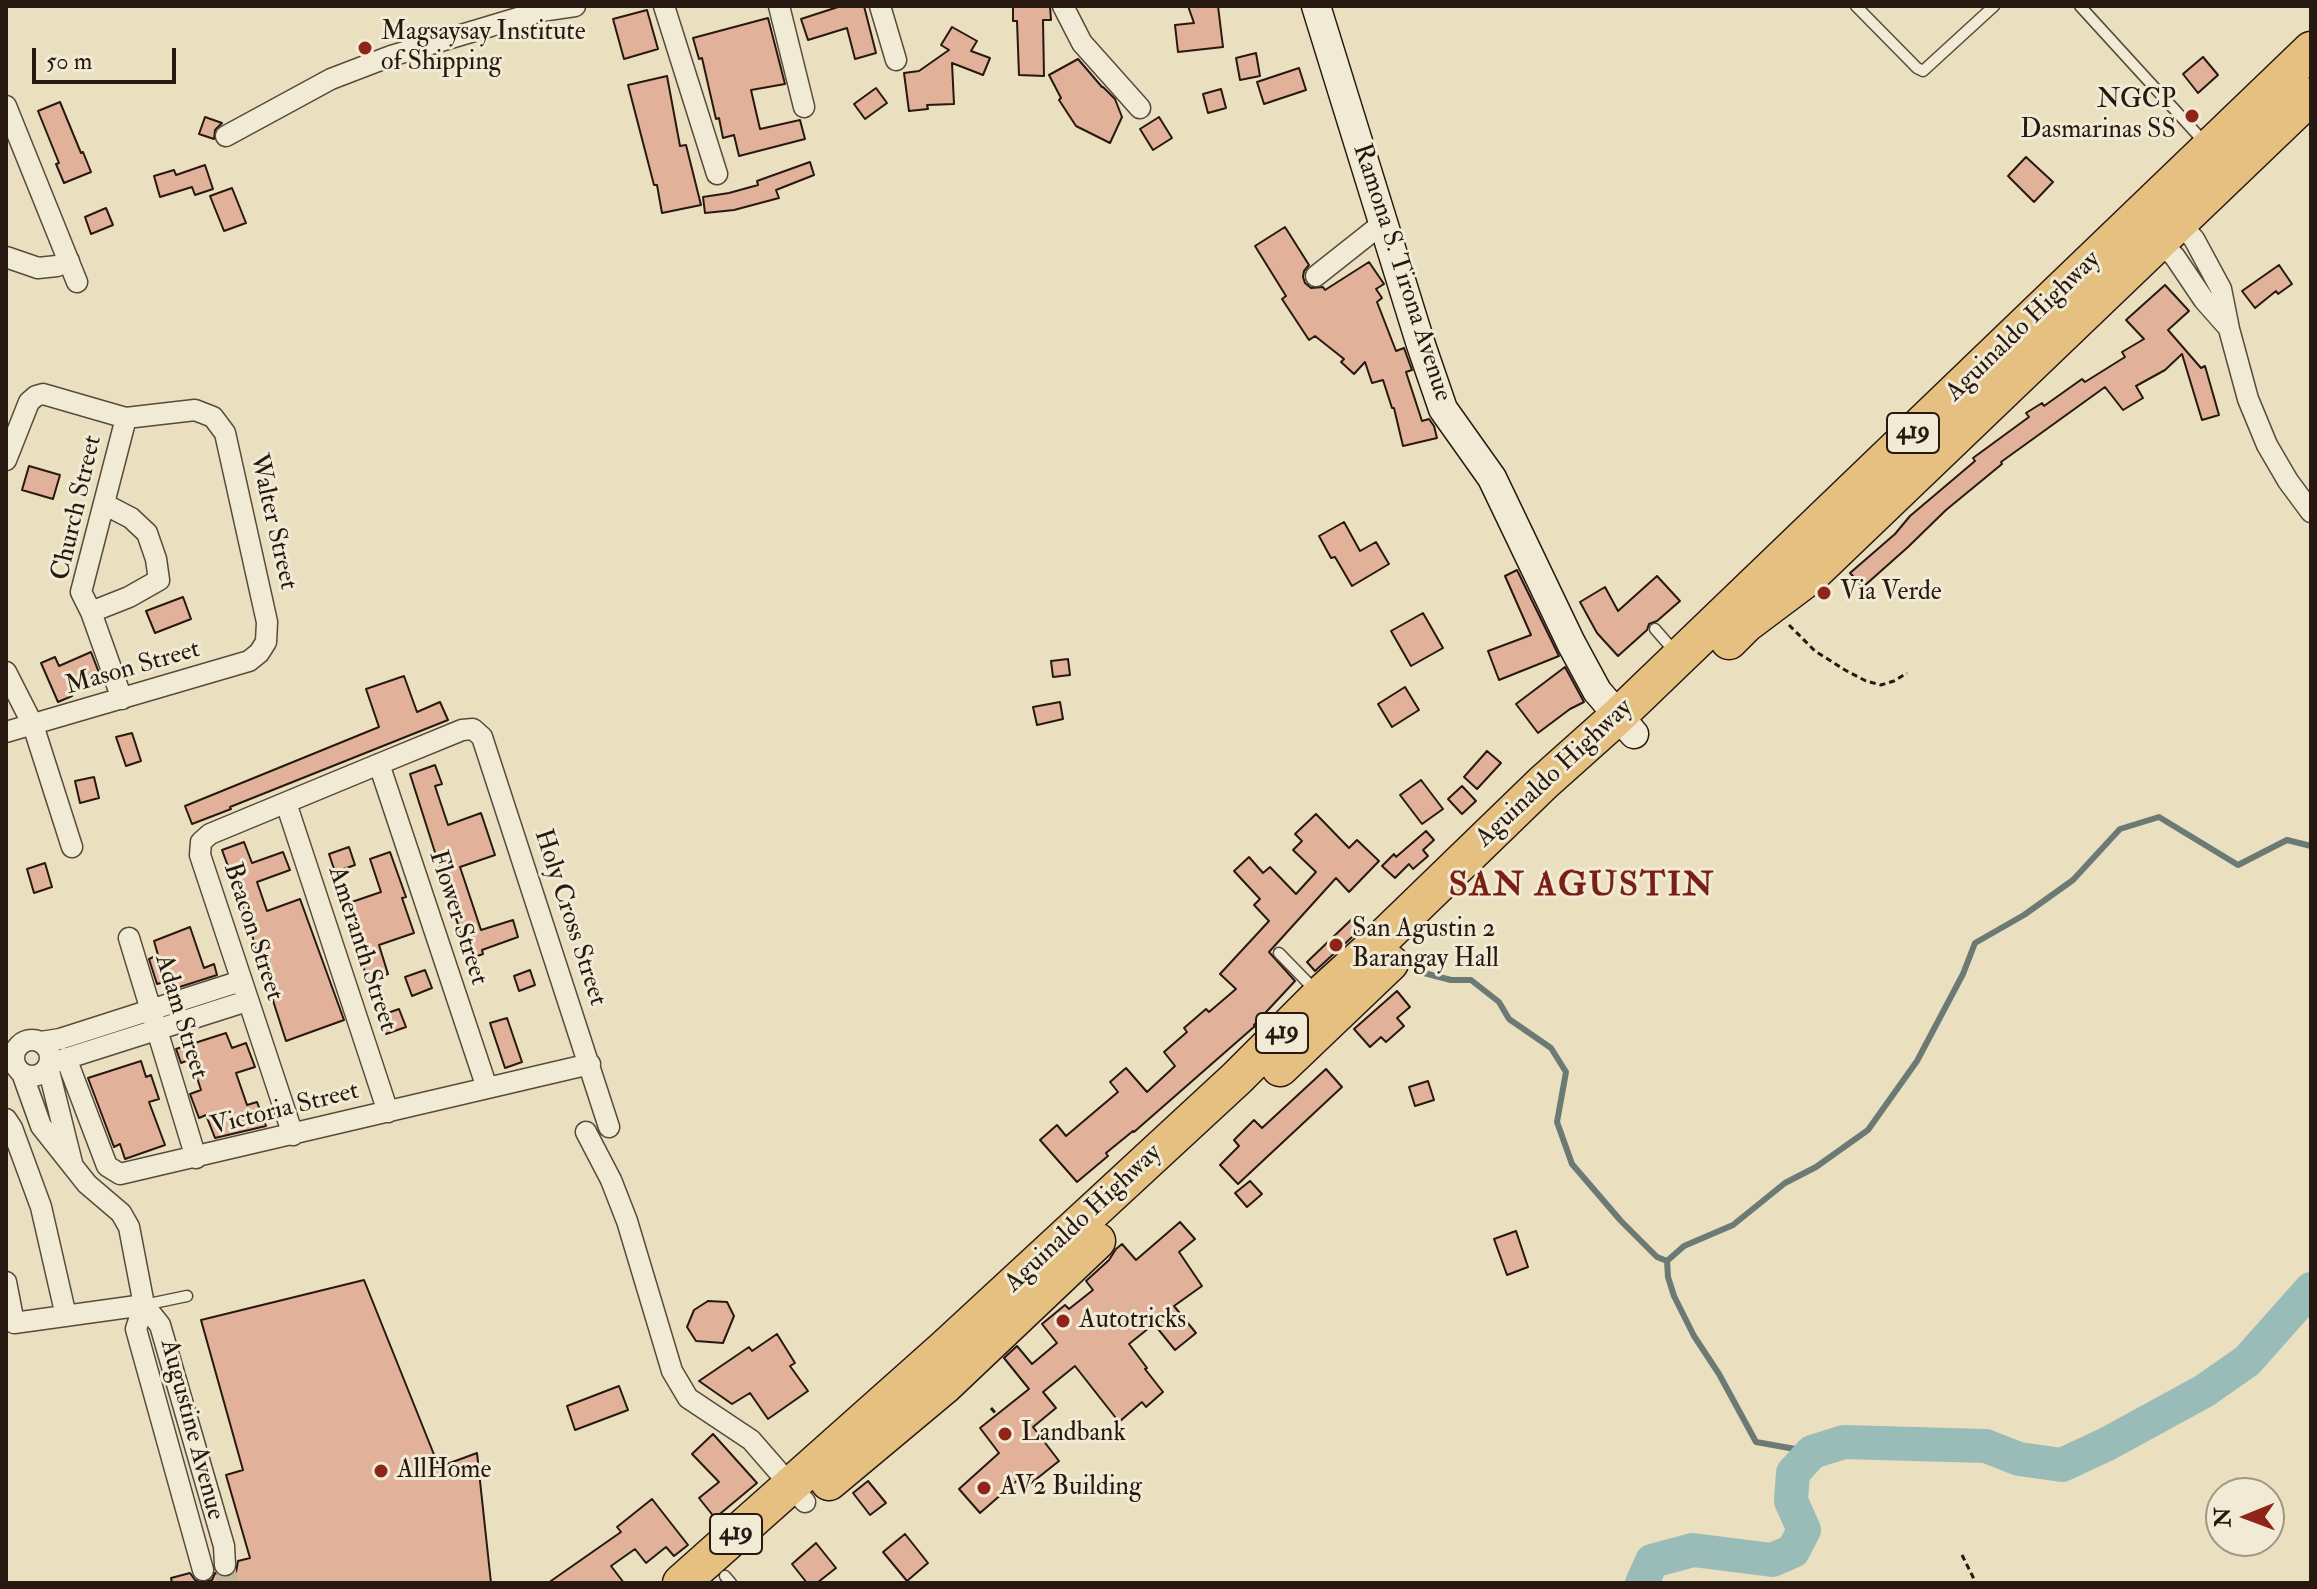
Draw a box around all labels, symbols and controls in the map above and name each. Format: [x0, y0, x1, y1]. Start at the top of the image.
place label: Magsaysay Institute of Shipping [381, 17, 586, 78]
scale bar [36, 32, 180, 82]
marker: Magsaysay Institute of Shipping [356, 39, 374, 57]
text: 50 m [46, 46, 92, 77]
place label: NGCP Dasmarinas SS [2020, 85, 2176, 146]
marker: NGCP Dasmarinas SS [2183, 107, 2201, 125]
street label: Ramona S. Tirona Avenue [1345, 140, 1457, 406]
street label: Aguinaldo Highway [1940, 245, 2108, 409]
road number: 419 [1887, 413, 1939, 453]
street label: Church Street [46, 432, 110, 584]
street label: Walter Street [241, 451, 303, 593]
place label: Via Verde [1840, 577, 1942, 609]
marker: Via Verde [1815, 584, 1833, 602]
street label: Mason Street [62, 635, 204, 703]
street label: Aguinaldo Highway [1470, 693, 1640, 855]
street label: Holy Cross Street [526, 826, 612, 1010]
street label: Flower Street [421, 847, 493, 989]
street label: Beacon Street [215, 859, 289, 1005]
street label: Ameranth Street [320, 863, 402, 1035]
district label: SAN AGUSTIN [1449, 868, 1715, 908]
place label: San Agustin 2 Barangay Hall [1352, 914, 1499, 976]
marker: San Agustin 2 Barangay Hall [1327, 936, 1345, 954]
street label: Adam Street [146, 951, 214, 1083]
road number: 419 [1256, 1013, 1308, 1053]
street label: Victoria Street [208, 1076, 362, 1144]
street label: Aguinaldo Highway [999, 1138, 1169, 1300]
place label: Autotricks [1079, 1305, 1186, 1337]
marker: Autotricks [1054, 1312, 1072, 1330]
street label: Augustine Avenue [152, 1336, 230, 1524]
place label: Landbank [1021, 1418, 1126, 1450]
marker: Landbank [996, 1425, 1014, 1443]
place label: AllHome [397, 1455, 491, 1487]
marker: AllHome [372, 1462, 390, 1480]
place label: AV2 Building [1000, 1472, 1142, 1504]
north arrow [2205, 1477, 2285, 1557]
marker: AV2 Building [975, 1479, 993, 1497]
text: N [2209, 1507, 2237, 1527]
road number: 419 [710, 1514, 762, 1554]

